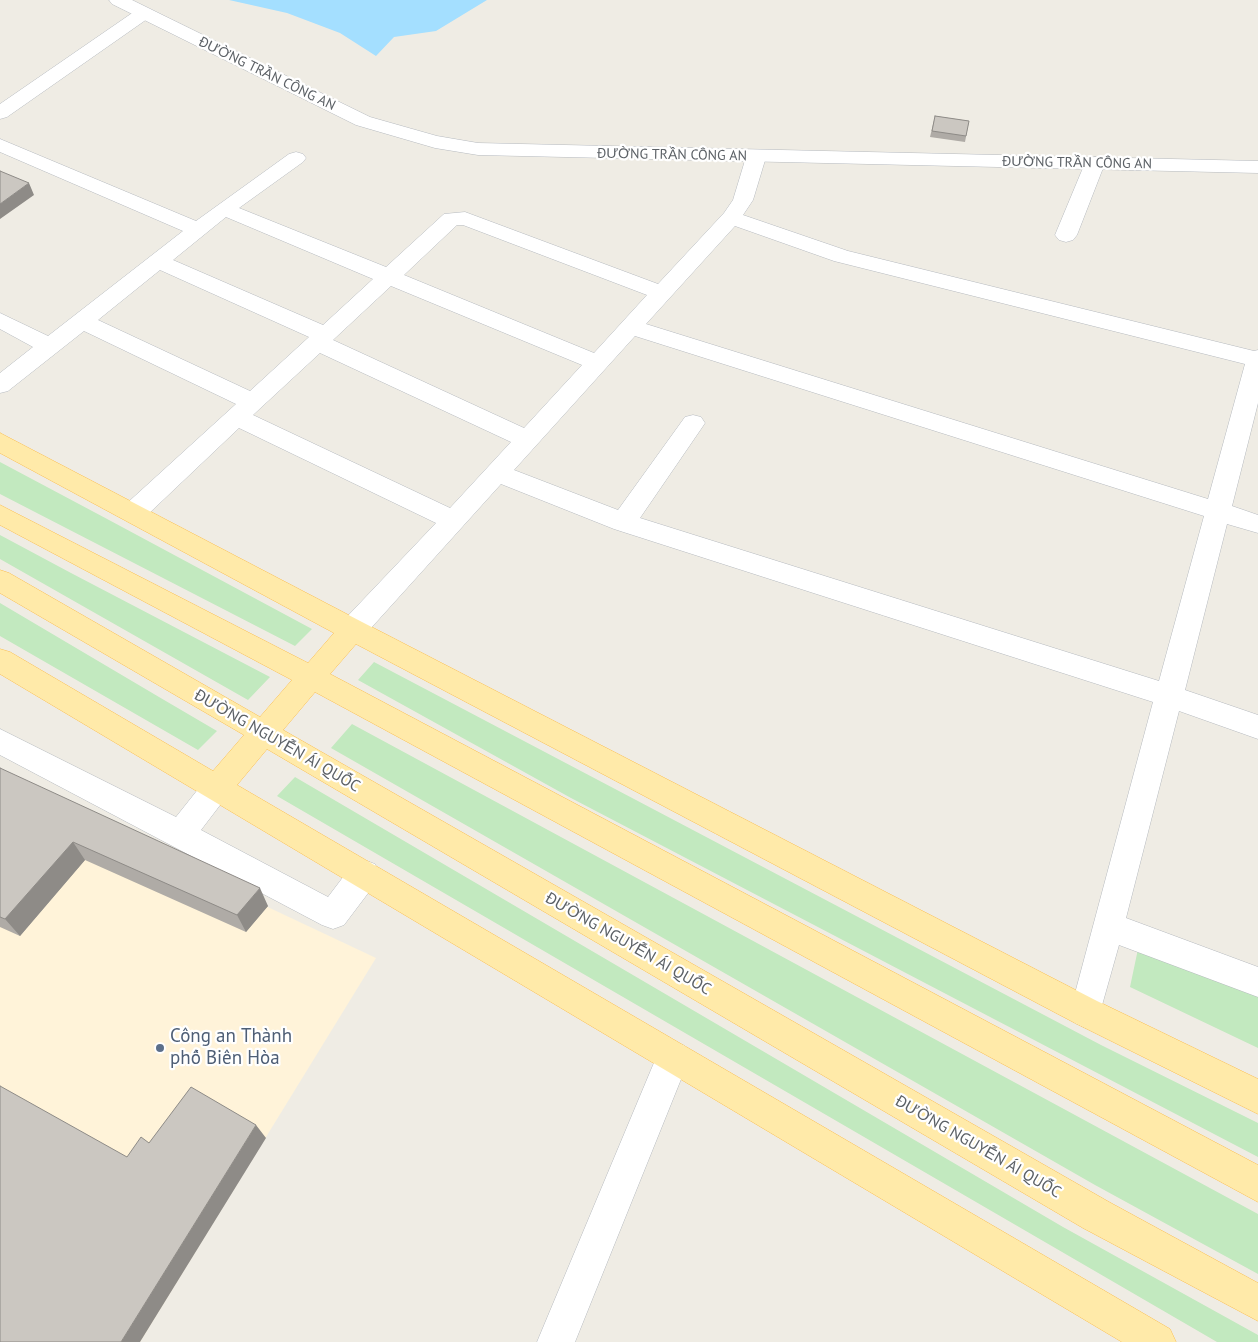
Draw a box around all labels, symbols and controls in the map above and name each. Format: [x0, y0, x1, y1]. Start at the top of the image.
street label: ĐƯỜNG TRẦN CÔNG AN [196, 34, 338, 114]
street label: ĐƯỜNG TRẦN CÔNG AN [597, 145, 747, 165]
street label: ĐƯỜNG TRẦN CÔNG AN [1002, 153, 1152, 173]
street label: ĐƯỜNG NGUYỄN ÁI QUỐC [191, 686, 363, 796]
street label: ĐƯỜNG NGUYỄN ÁI QUỐC [542, 889, 714, 999]
place label: Công an Thành phố Biên Hòa [170, 1026, 292, 1070]
marker: Công an Thành phố Biên Hòa [154, 1042, 166, 1054]
street label: ĐƯỜNG NGUYỄN ÁI QUỐC [892, 1092, 1064, 1202]

